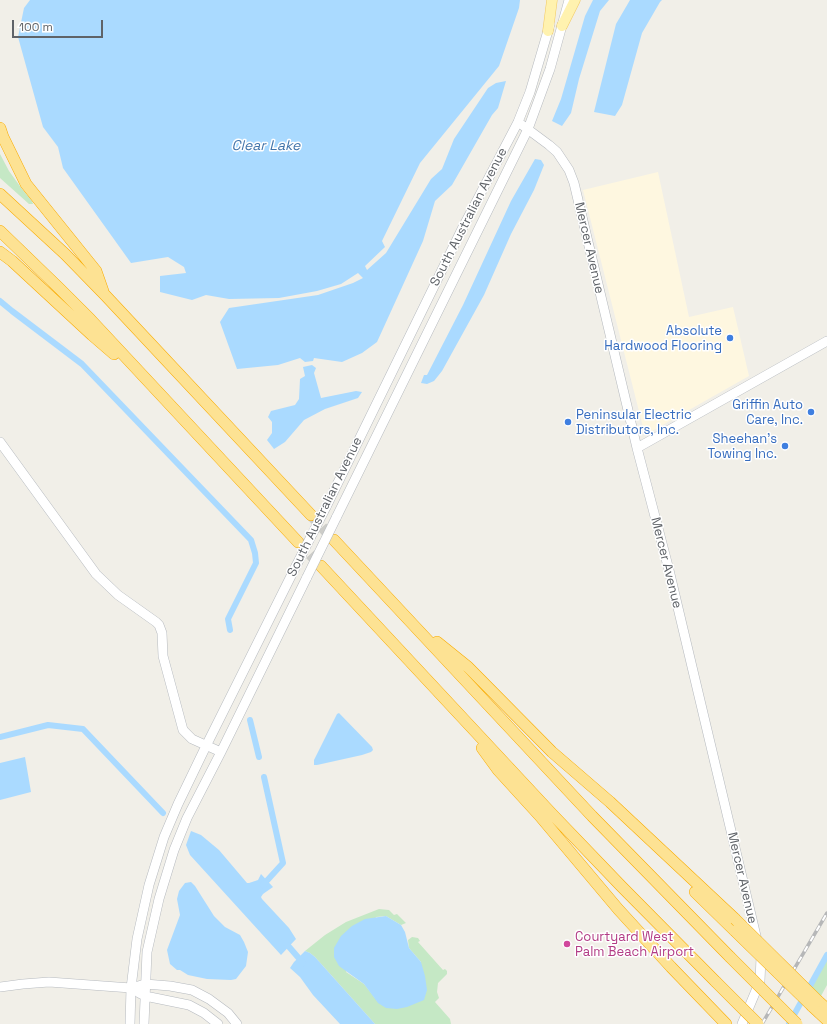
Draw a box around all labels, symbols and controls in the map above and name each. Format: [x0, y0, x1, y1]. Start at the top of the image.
scale bar [14, 12, 105, 38]
text: 100 m [19, 19, 53, 35]
water label: Clear Lake [232, 138, 300, 154]
street label: South Australian Avenue [427, 145, 511, 289]
street label: Mercer Avenue [571, 201, 607, 295]
place label: Absolute Hardwood Flooring [604, 323, 722, 354]
marker: Absolute Hardwood Flooring [725, 333, 735, 343]
place label: Griffin Auto Care, Inc. [732, 397, 803, 428]
place label: Peninsular Electric Distributors, Inc. [576, 407, 692, 438]
marker: Griffin Auto Care, Inc. [806, 407, 816, 417]
marker: Peninsular Electric Distributors, Inc. [563, 417, 573, 427]
place label: Sheehan's Towing Inc. [707, 431, 777, 462]
street label: South Australian Avenue [284, 435, 366, 579]
marker: Sheehan's Towing Inc. [780, 441, 790, 451]
street label: Mercer Avenue [647, 516, 685, 610]
street label: Mercer Avenue [724, 831, 760, 925]
place label: Courtyard West Palm Beach Airport [575, 929, 694, 960]
marker: Courtyard West Palm Beach Airport [562, 939, 572, 949]

